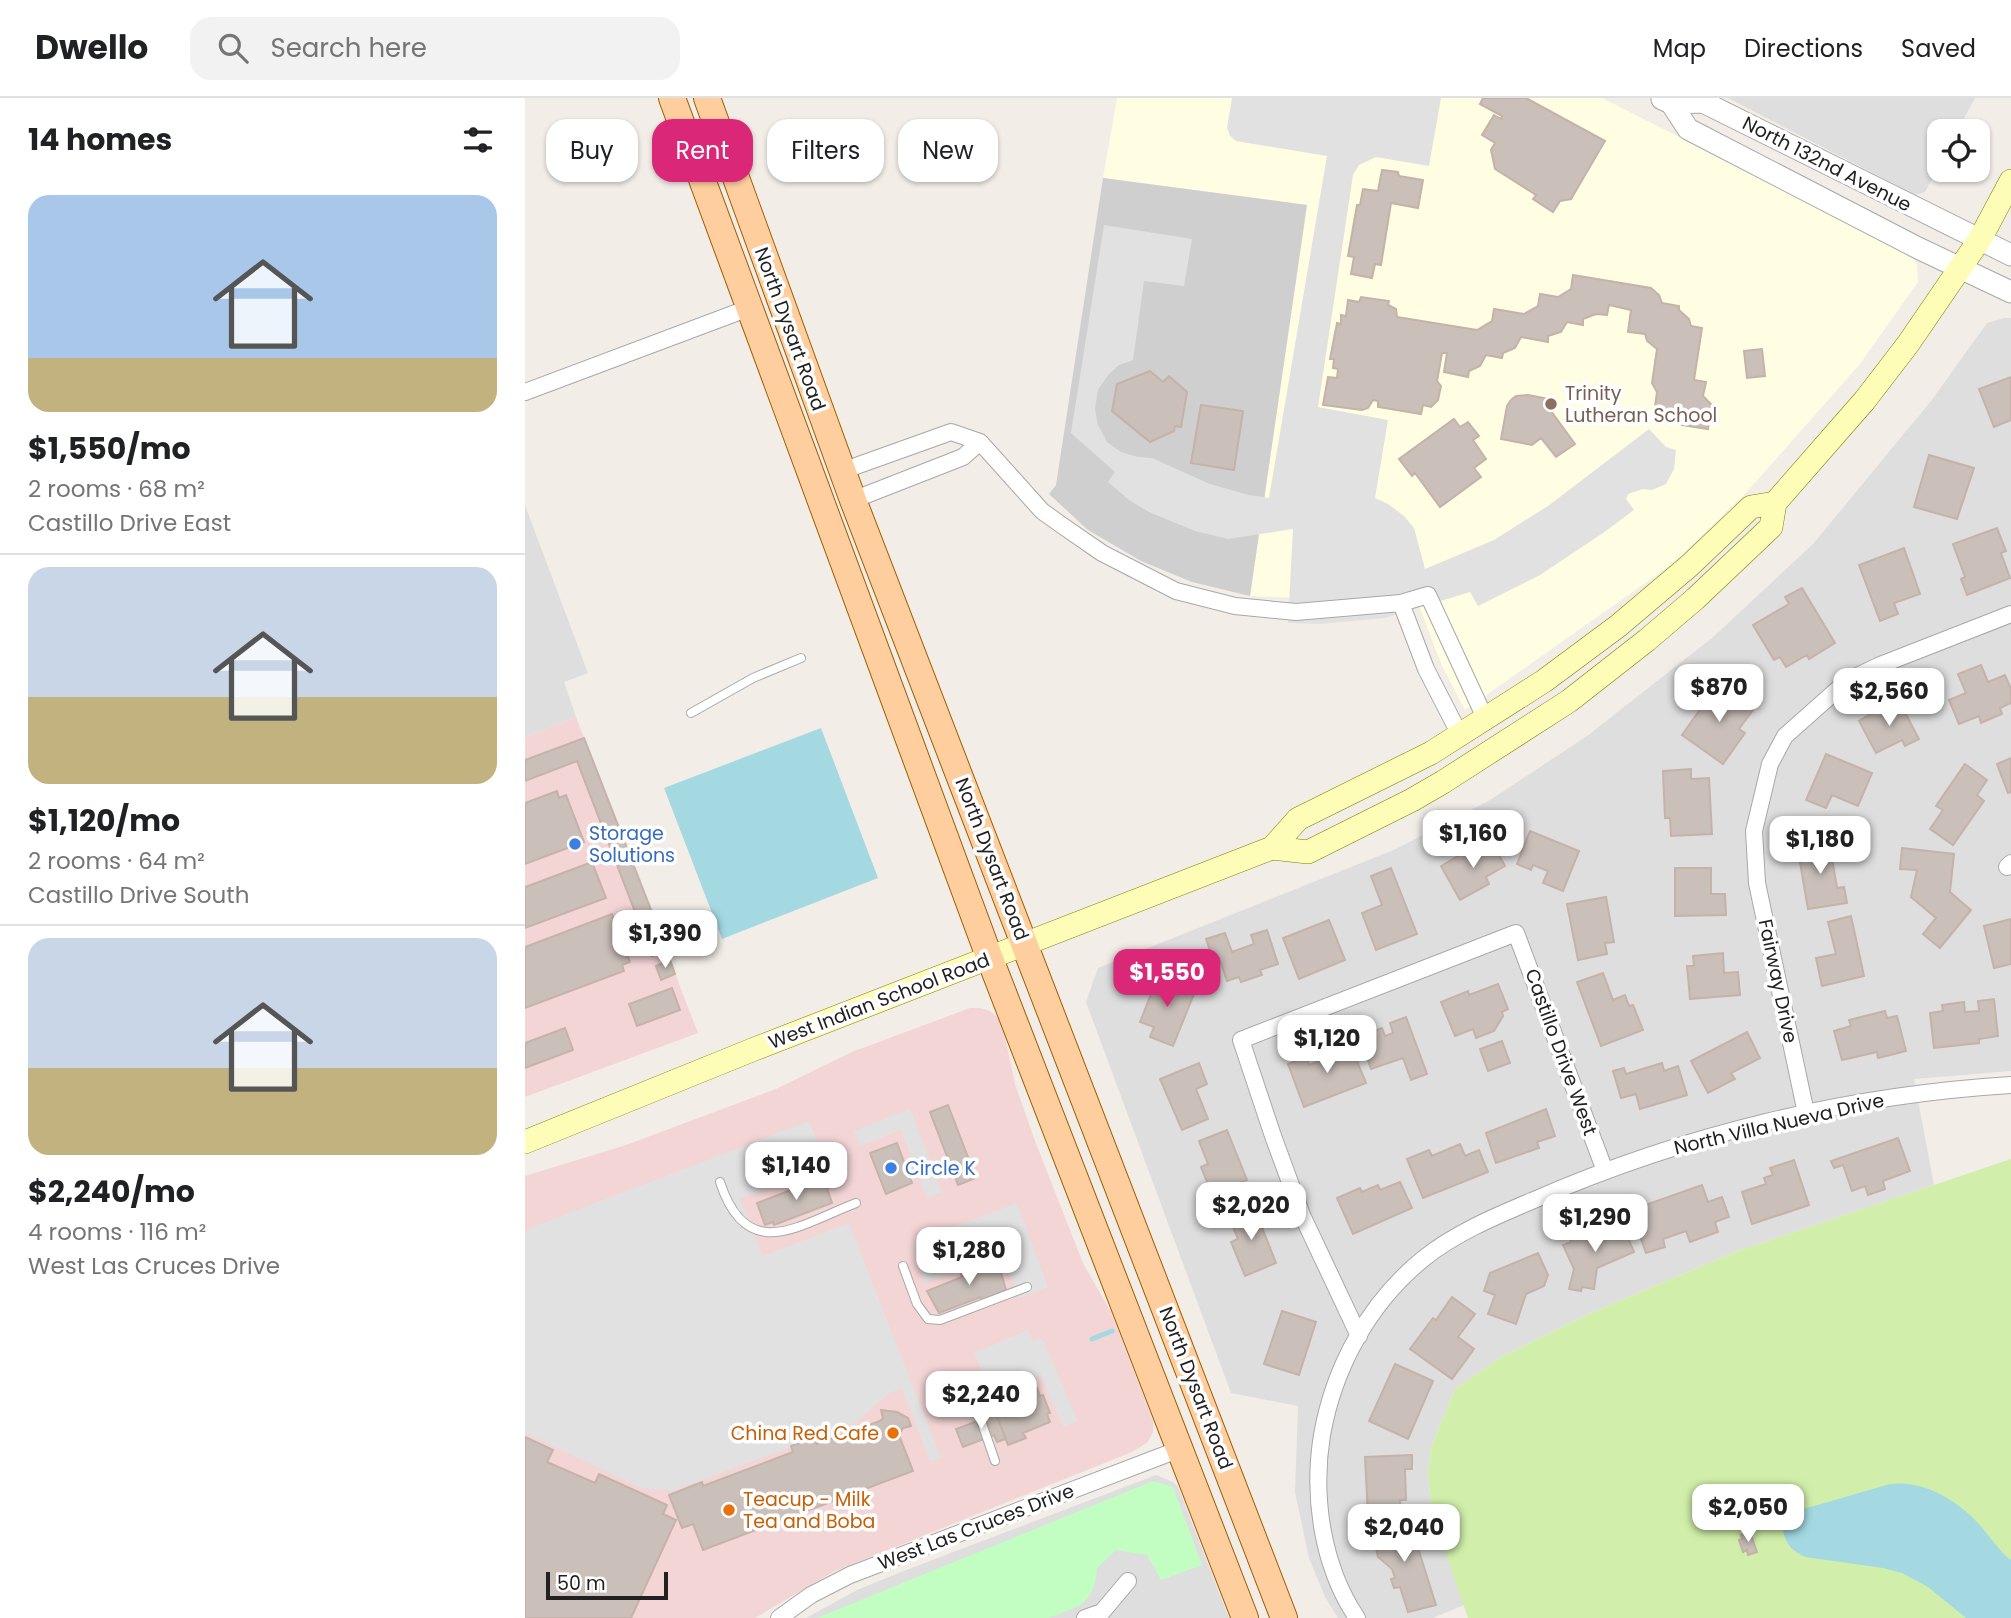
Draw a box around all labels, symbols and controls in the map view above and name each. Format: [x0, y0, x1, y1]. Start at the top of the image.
search box [190, 17, 680, 80]
text: Dwello [35, 24, 148, 71]
icon: search [214, 29, 252, 67]
text: Search here [270, 30, 427, 66]
text: Map [1653, 32, 1706, 65]
text: Directions [1744, 32, 1863, 65]
text: Saved [1901, 32, 1976, 65]
street label: North 132nd Avenue [1738, 110, 1916, 218]
text: 14 homes [28, 118, 172, 161]
chip: Buy [546, 119, 638, 182]
chip: Rent [652, 119, 753, 182]
chip: Filters [767, 119, 884, 182]
chip: New [898, 119, 998, 182]
map controls [1927, 119, 1990, 182]
button: locate [1927, 119, 1990, 182]
icon: filters [459, 121, 497, 159]
icon: home [200, 241, 326, 367]
street label: North Dysart Road [748, 244, 832, 414]
place label: Trinity Lutheran School [1565, 380, 1717, 429]
marker: Trinity Lutheran School [1543, 396, 1559, 412]
text: $1,550/mo [28, 427, 191, 470]
text: 2 rooms · 68 m² [28, 473, 205, 505]
text: Castillo Drive East [28, 507, 231, 539]
icon: home [200, 613, 326, 739]
pin: $870 [1678, 664, 1760, 724]
pin: $2,560 [1832, 668, 1946, 728]
text: $870 [1690, 671, 1748, 703]
text: $2,560 [1849, 675, 1929, 707]
street label: North Dysart Road [949, 774, 1035, 944]
text: $1,120/mo [28, 799, 180, 842]
pin: $1,160 [1416, 810, 1530, 870]
pin: $1,180 [1763, 816, 1877, 876]
text: $1,160 [1439, 817, 1507, 849]
place label: Storage Solutions [589, 820, 675, 869]
text: $1,180 [1786, 823, 1854, 855]
marker: Storage Solutions [567, 836, 583, 852]
text: 2 rooms · 64 m² [28, 845, 205, 877]
text: Castillo Drive South [28, 879, 249, 911]
pin: $1,390 [608, 910, 722, 970]
text: $1,390 [628, 917, 702, 949]
street label: Fairway Drive [1752, 917, 1804, 1045]
street label: West Indian School Road [764, 946, 994, 1056]
pin: $1,550 [1110, 950, 1224, 1009]
text: $1,550 [1129, 956, 1205, 988]
street label: Castillo Drive West [1518, 965, 1604, 1139]
icon: home [200, 984, 326, 1110]
pin: $1,120 [1270, 1016, 1384, 1075]
text: $1,120 [1293, 1022, 1361, 1054]
street label: North Villa Nueva Drive [1671, 1087, 1887, 1161]
pin: $1,140 [739, 1142, 853, 1202]
text: $1,140 [761, 1149, 831, 1181]
place label: Circle K [905, 1155, 976, 1182]
marker: Circle K [883, 1160, 899, 1176]
text: $2,240/mo [28, 1170, 195, 1213]
pin: $2,020 [1194, 1182, 1308, 1242]
text: $2,020 [1212, 1189, 1290, 1221]
pin: $1,290 [1538, 1194, 1652, 1254]
text: $1,290 [1559, 1201, 1631, 1233]
text: 4 rooms · 116 m² [28, 1216, 206, 1248]
pin: $1,280 [912, 1228, 1026, 1287]
text: $1,280 [932, 1234, 1006, 1266]
text: West Las Cruces Drive [28, 1250, 280, 1282]
street label: North Dysart Road [1153, 1303, 1239, 1473]
pin: $2,240 [924, 1372, 1038, 1431]
text: $2,240 [942, 1378, 1020, 1410]
place label: China Red Cafe [731, 1420, 879, 1447]
marker: China Red Cafe [885, 1425, 901, 1441]
street label: West Las Cruces Drive [874, 1477, 1078, 1577]
pin: $2,050 [1691, 1484, 1805, 1544]
place label: Teacup - Milk Tea and Boba [743, 1486, 875, 1535]
text: $2,050 [1708, 1491, 1788, 1523]
marker: Teacup - Milk Tea and Boba [721, 1502, 737, 1518]
pin: $2,040 [1347, 1504, 1461, 1564]
text: $2,040 [1364, 1511, 1444, 1543]
scale bar [546, 1569, 669, 1601]
text: 50 m [557, 1570, 606, 1597]

